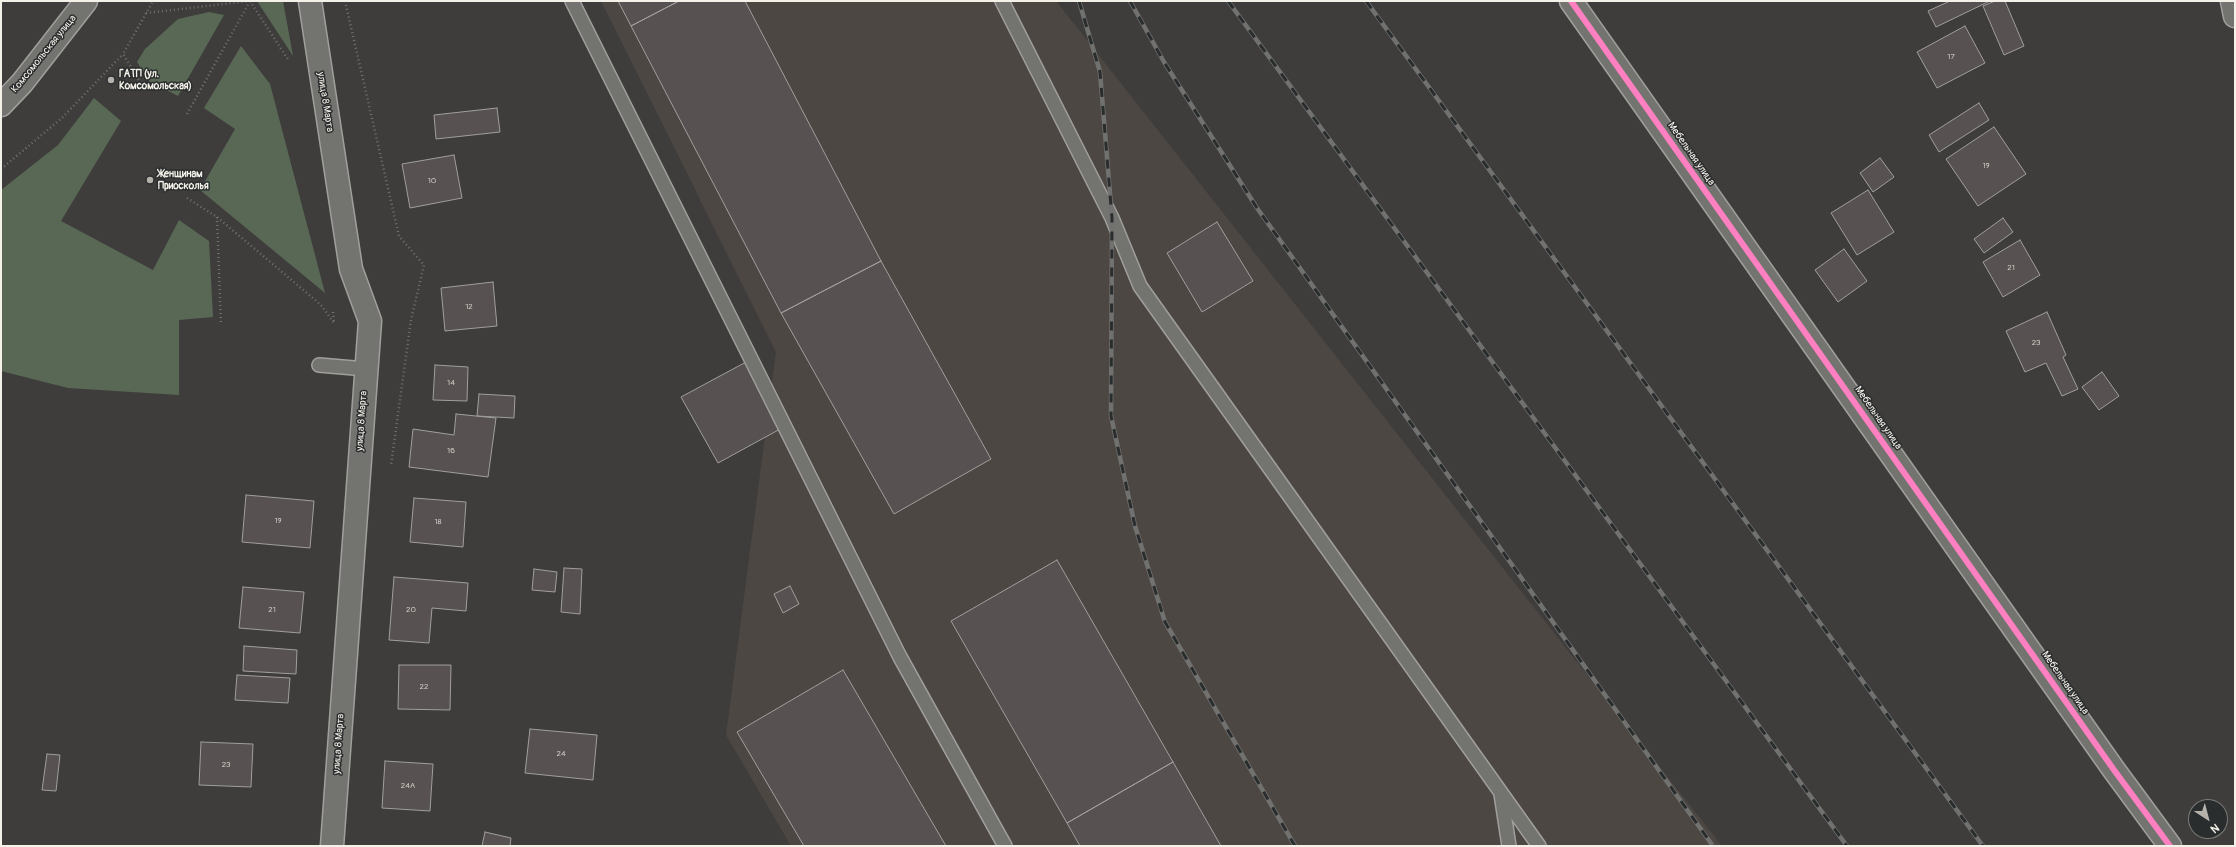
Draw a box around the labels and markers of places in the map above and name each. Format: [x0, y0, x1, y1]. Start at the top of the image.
place label: ГАТП (ул. Комсомольская) [119, 68, 192, 92]
marker: ГАТП (ул. Комсомольская) [106, 75, 116, 85]
place label: Женщинам Приосколья [158, 168, 209, 192]
marker: Женщинам Приосколья [145, 175, 155, 185]

